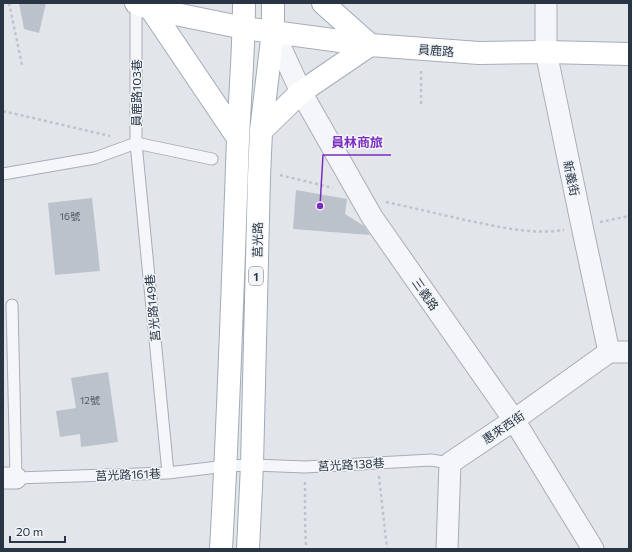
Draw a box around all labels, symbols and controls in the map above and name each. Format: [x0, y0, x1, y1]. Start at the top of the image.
street label: 員鹿路 [418, 42, 454, 58]
street label: 員鹿路103巷 [129, 59, 143, 127]
callout: 員林商旅 [323, 130, 391, 155]
text: 員林商旅 [331, 134, 383, 150]
street label: 新義街 [561, 159, 583, 197]
house number: 16號 [60, 210, 80, 222]
street label: 莒光路 [250, 222, 264, 258]
road number: 1 [249, 267, 263, 285]
street label: 莒光路149巷 [142, 274, 162, 342]
street label: 三義路 [410, 275, 442, 313]
house number: 12號 [80, 394, 100, 406]
street label: 惠來西街 [479, 408, 527, 446]
street label: 莒光路138巷 [317, 455, 385, 473]
street label: 莒光路161巷 [95, 466, 161, 482]
scale bar [10, 518, 65, 544]
text: 20 m [16, 524, 43, 538]

